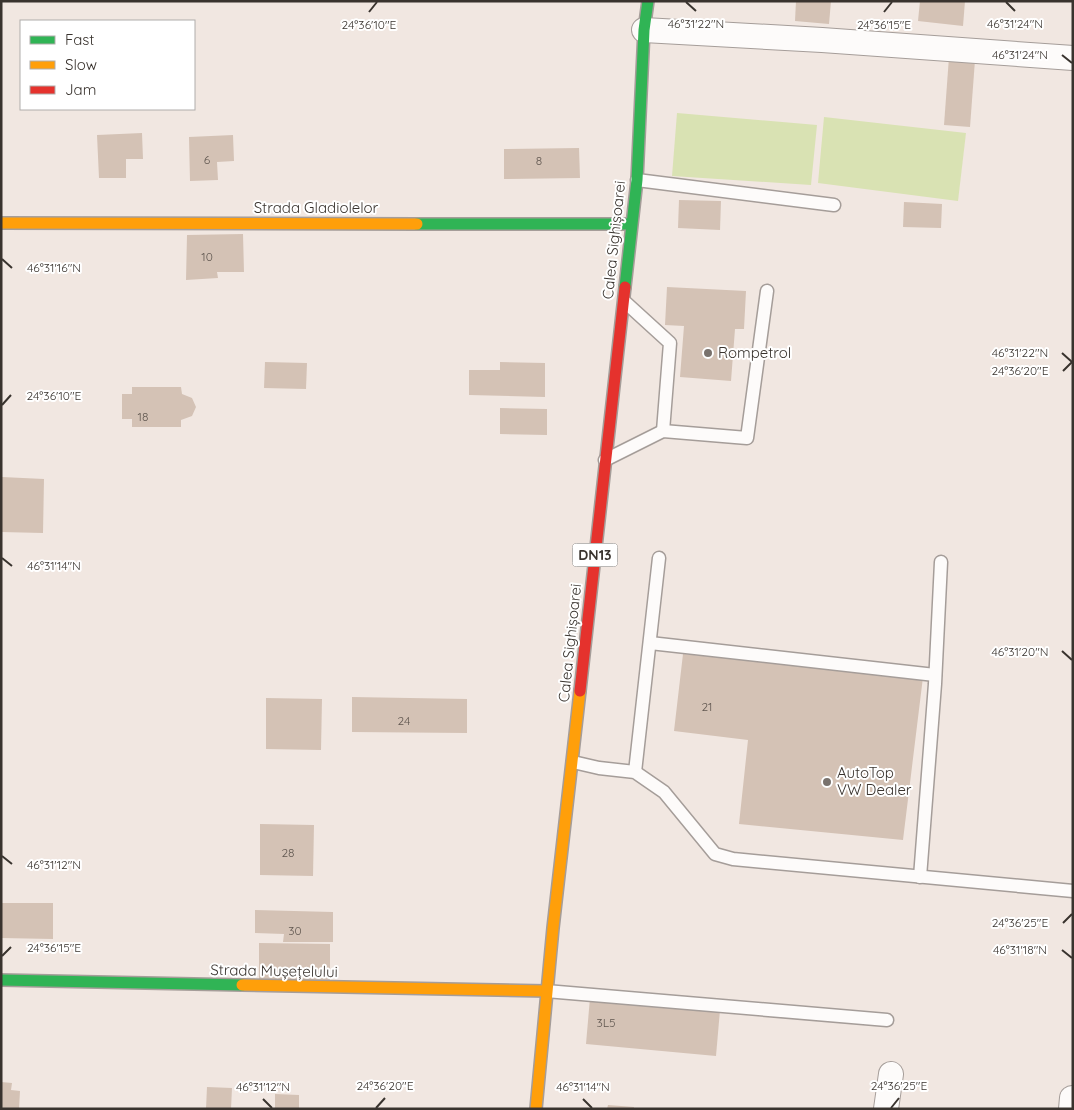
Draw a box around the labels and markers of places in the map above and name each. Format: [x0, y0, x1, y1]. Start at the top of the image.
place label: Rompetrol [718, 343, 791, 362]
marker: Rompetrol [702, 347, 714, 359]
place label: AutoTop VW Dealer [837, 763, 912, 799]
marker: AutoTop VW Dealer [821, 776, 833, 788]

